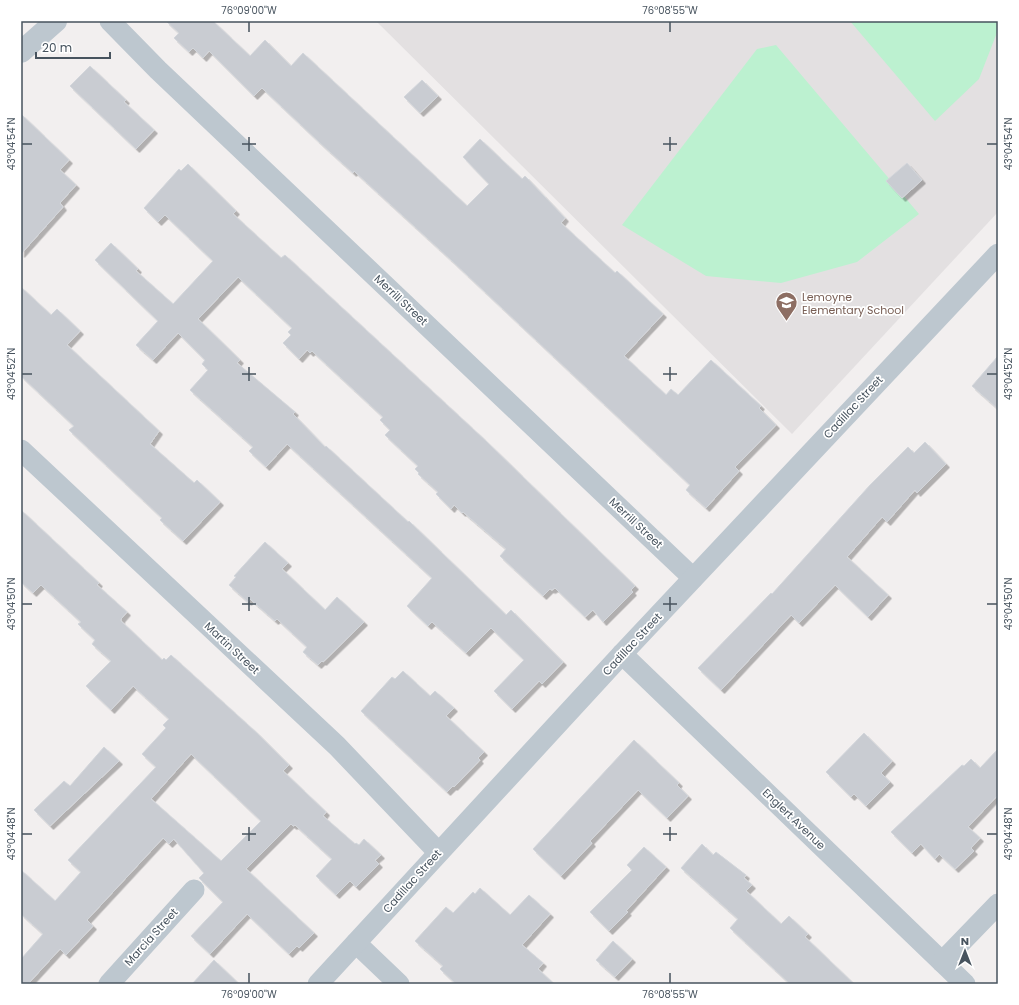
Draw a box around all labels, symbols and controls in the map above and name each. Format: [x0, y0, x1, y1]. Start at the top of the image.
text: 76°09'00"W [221, 3, 277, 18]
text: 76°08'55"W [642, 3, 698, 18]
scale bar [36, 34, 110, 60]
text: 20 m [42, 39, 72, 56]
text: 43°04'54"N [4, 118, 19, 170]
text: 43°04'54"N [1001, 118, 1016, 170]
street label: Merrill Street [371, 271, 431, 329]
place label: Lemoyne Elementary School [802, 289, 904, 318]
school or university icon: Lemoyne Elementary School [774, 290, 800, 323]
text: 43°04'52"N [4, 348, 19, 400]
text: 43°04'52"N [1001, 348, 1016, 400]
street label: Cadillac Street [820, 372, 886, 442]
street label: Merrill Street [606, 494, 666, 552]
text: 43°04'50"N [4, 578, 19, 630]
text: 43°04'50"N [1001, 578, 1016, 630]
street label: Cadillac Street [599, 609, 665, 679]
street label: Martin Street [201, 618, 263, 678]
street label: Englert Avenue [759, 785, 829, 853]
text: 43°04'48"N [4, 808, 19, 861]
text: 43°04'48"N [1001, 808, 1016, 861]
street label: Cadillac Street [379, 846, 445, 916]
street label: Marcia Street [121, 905, 181, 969]
north arrow [945, 931, 985, 971]
text: N [961, 933, 969, 949]
text: 76°09'00"W [221, 987, 277, 1002]
text: 76°08'55"W [642, 987, 698, 1002]

